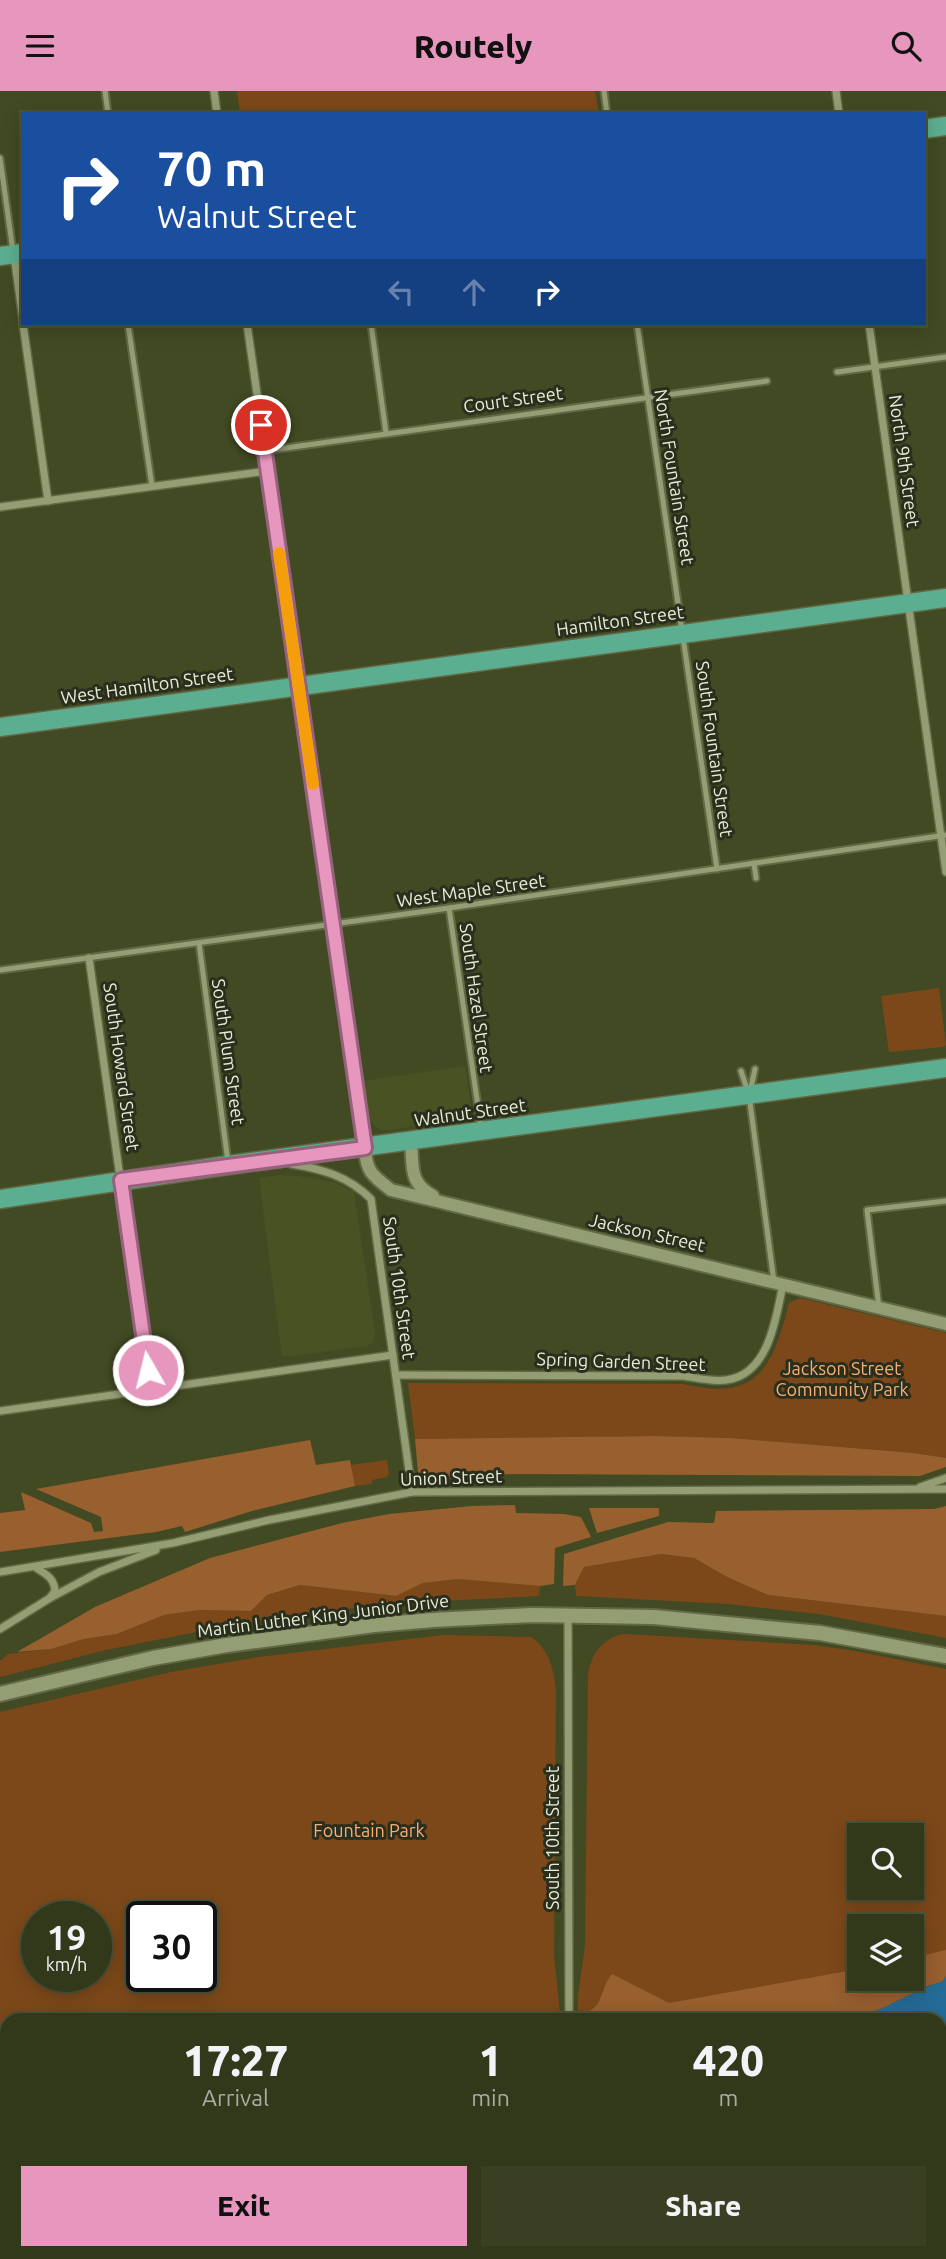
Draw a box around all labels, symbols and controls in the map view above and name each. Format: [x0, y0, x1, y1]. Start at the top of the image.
icon: menu [21, 27, 59, 65]
icon: search [887, 27, 925, 65]
text: Routely [414, 28, 532, 64]
icon: right [42, 140, 133, 231]
text: 70 m [157, 140, 266, 195]
text: Walnut Street [157, 198, 357, 234]
icon: left [382, 273, 420, 311]
icon: ahead [455, 273, 493, 311]
icon: right [528, 273, 566, 311]
street label: Court Street [462, 382, 564, 416]
street label: North Fountain Street [651, 388, 699, 566]
street label: North 9th Street [886, 393, 924, 528]
pin [231, 395, 291, 455]
icon: arrive [242, 406, 280, 444]
street label: Hamilton Street [555, 601, 685, 639]
street label: South Fountain Street [693, 660, 737, 838]
street label: West Hamilton Street [59, 663, 234, 707]
street label: West Maple Street [395, 870, 546, 910]
street label: South Hazel Street [457, 922, 497, 1074]
street label: South Plum Street [209, 977, 249, 1126]
street label: South Howard Street [100, 981, 144, 1152]
street label: Walnut Street [413, 1094, 527, 1130]
street label: Jackson Street [587, 1209, 707, 1255]
street label: South 10th Street [380, 1215, 420, 1360]
position arrow [111, 1333, 185, 1407]
street label: Spring Garden Street [536, 1348, 706, 1374]
park label: Jackson Street Community Park [775, 1358, 909, 1399]
street label: Union Street [400, 1465, 502, 1489]
street label: Martin Luther King Junior Drive [196, 1590, 450, 1640]
street label: South 10th Street [542, 1766, 562, 1910]
park label: Fountain Park [313, 1820, 425, 1840]
map controls [847, 1823, 924, 1991]
button: search [847, 1823, 924, 1900]
speed limit sign: 30 [126, 1901, 217, 1992]
button: layers [847, 1914, 924, 1991]
text: 19 [47, 1917, 86, 1957]
text: km/h [46, 1954, 87, 1974]
text: 17:27 [183, 2037, 288, 2084]
text: 1 [479, 2037, 502, 2084]
text: 420 [693, 2037, 764, 2084]
text: Arrival [202, 2085, 269, 2110]
text: min [471, 2085, 510, 2110]
text: m [718, 2085, 738, 2110]
button: Exit [21, 2166, 467, 2246]
button: Share [481, 2166, 926, 2246]

